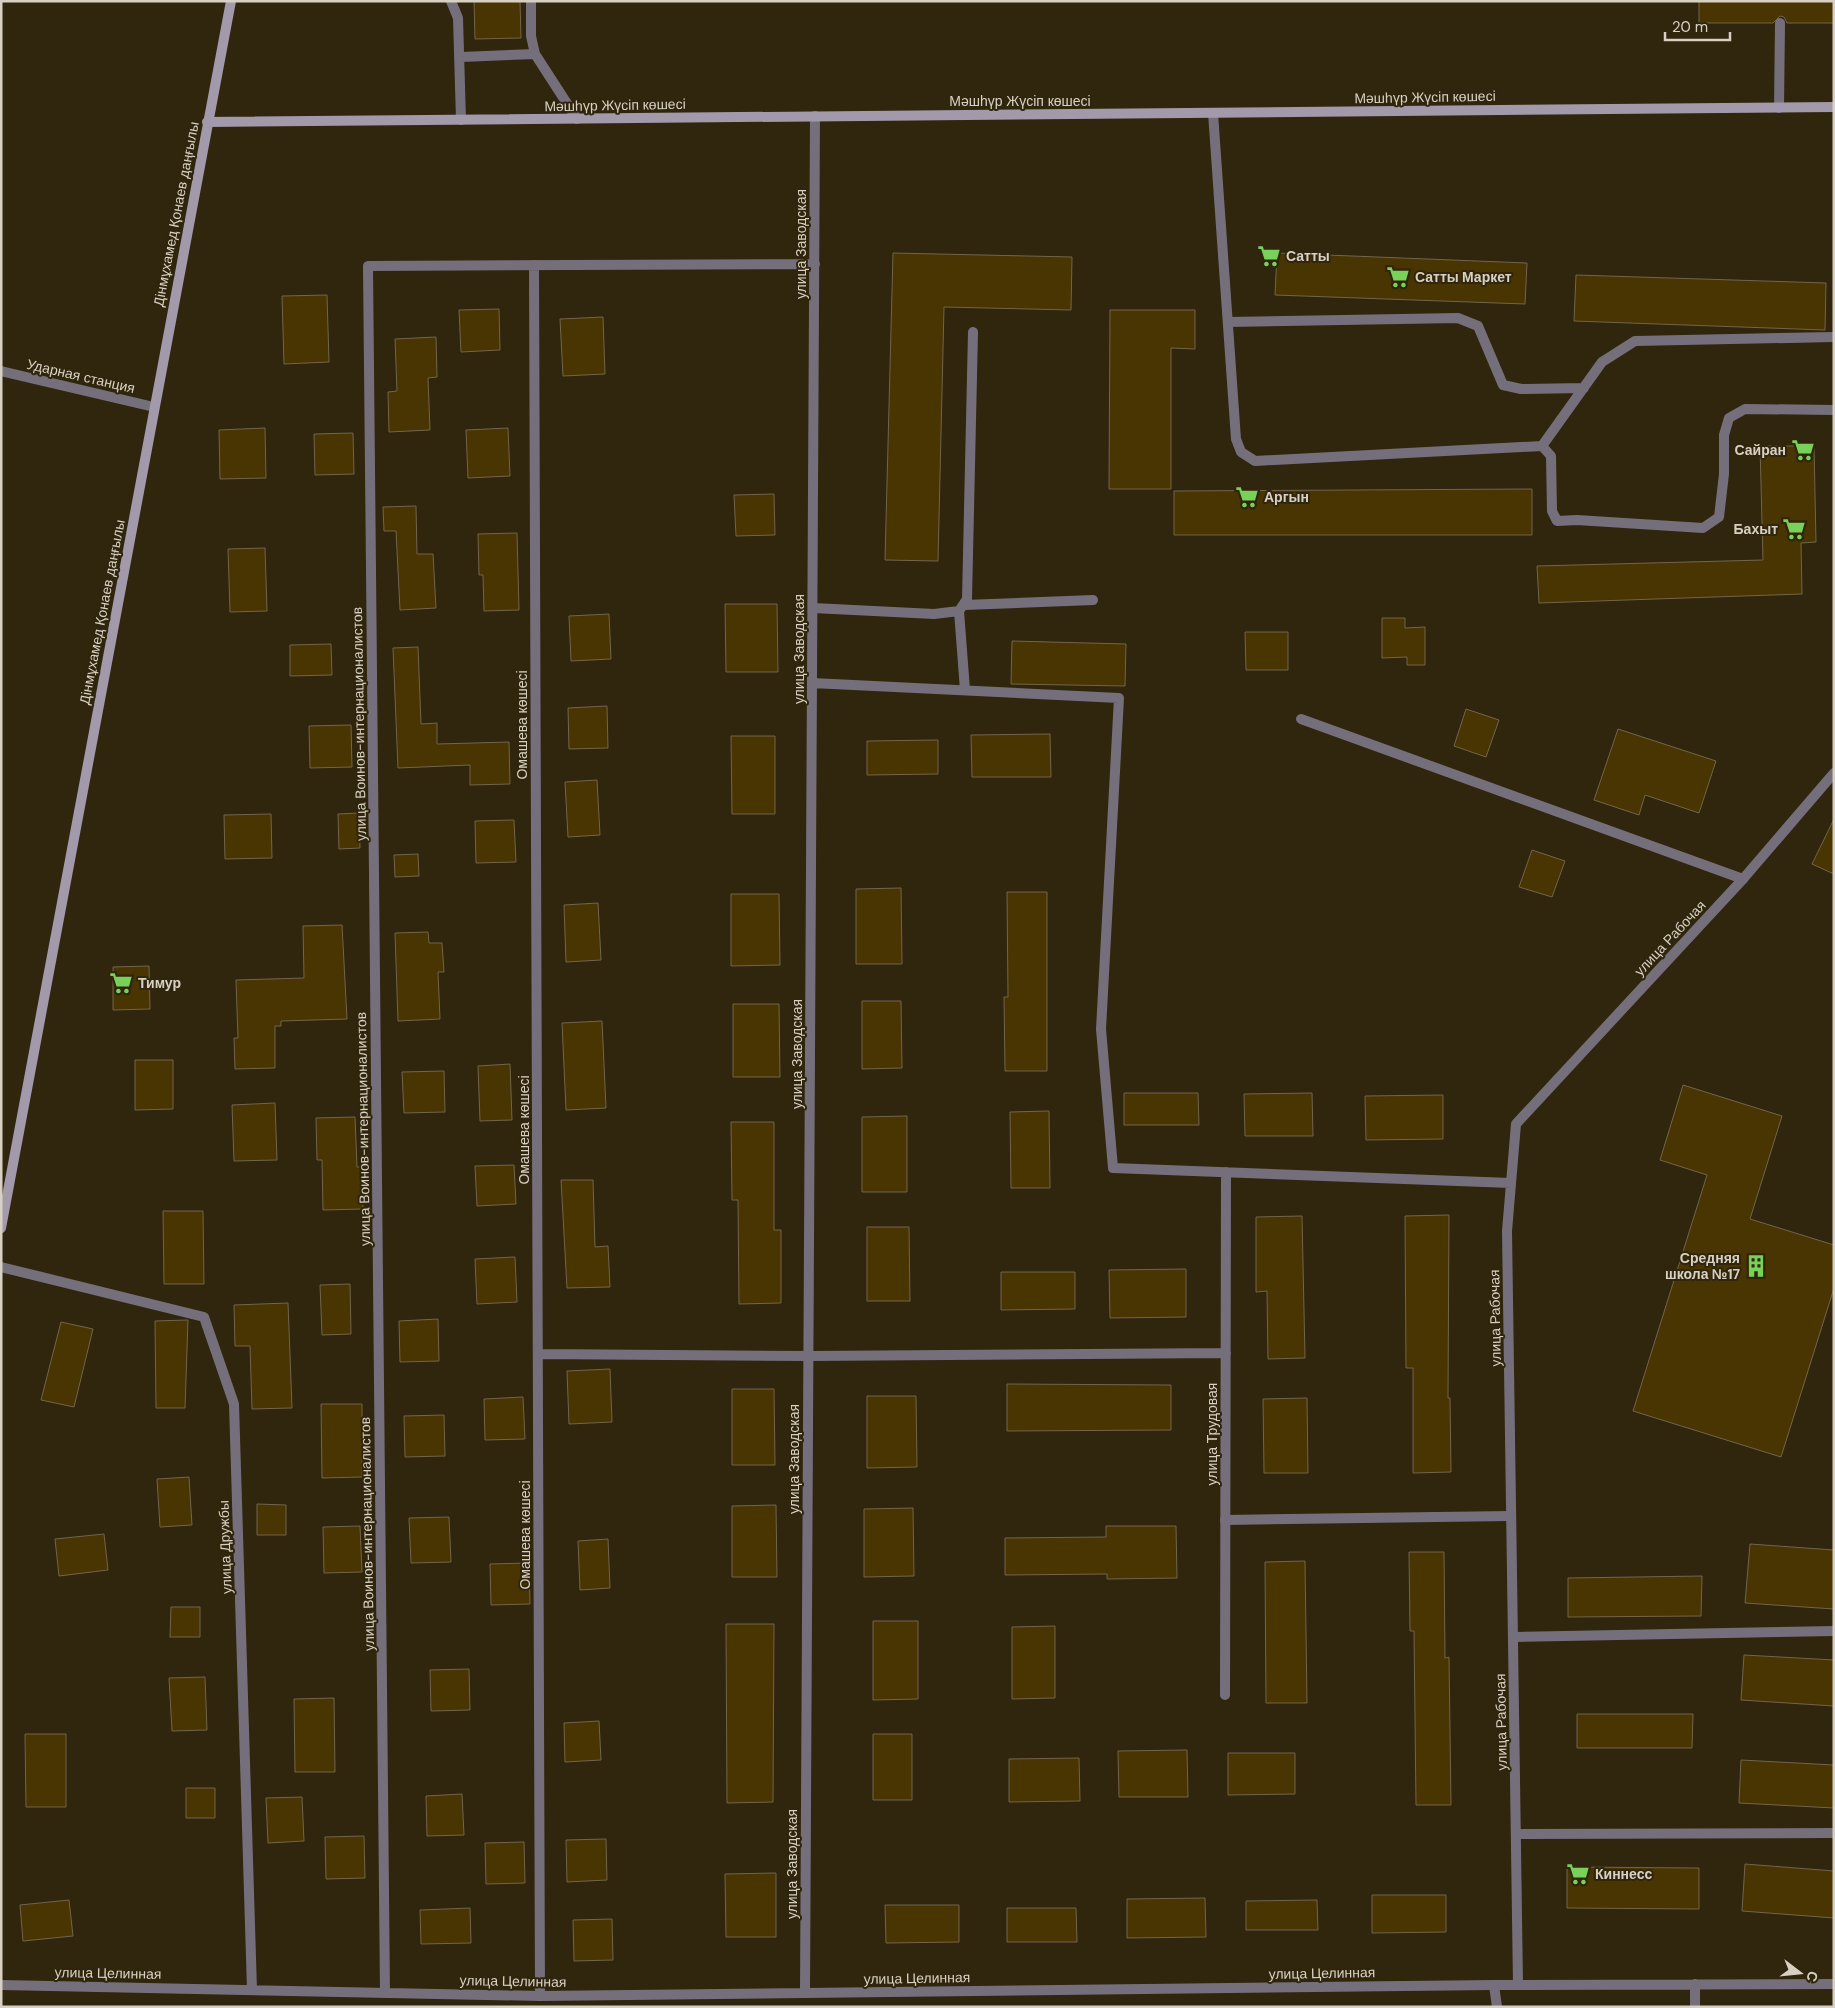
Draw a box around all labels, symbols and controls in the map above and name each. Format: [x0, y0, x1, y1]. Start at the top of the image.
scale bar [1665, 10, 1730, 42]
text: 20 m [1672, 17, 1708, 37]
street label: Мәшһүр Жүсіп көшесі [1354, 87, 1496, 107]
street label: Мәшһүр Жүсіп көшесі [949, 92, 1091, 110]
street label: Мәшһүр Жүсіп көшесі [544, 95, 686, 115]
street label: Дінмұхамед Қонаев даңғылы [149, 120, 203, 308]
street label: улица Заводская [792, 189, 810, 299]
supermarket icon: Сатты [1256, 243, 1282, 269]
place label: Сатты [1286, 247, 1330, 265]
supermarket icon: Сатты Маркет [1385, 264, 1411, 290]
place label: Сатты Маркет [1415, 268, 1512, 286]
street label: Ударная станция [25, 355, 137, 397]
supermarket icon: Сайран [1790, 437, 1816, 463]
place label: Сайран [1735, 441, 1786, 459]
supermarket icon: Аргын [1234, 484, 1260, 510]
place label: Аргын [1264, 488, 1309, 506]
supermarket icon: Бахыт [1781, 516, 1807, 542]
street label: Дінмұхамед Қонаев даңғылы [75, 518, 129, 706]
place label: Бахыт [1734, 520, 1778, 538]
street label: улица Заводская [790, 594, 808, 704]
street label: улица Воинов-интернационалистов [348, 607, 370, 841]
street label: Омашева көшесі [513, 670, 531, 780]
street label: улица Рабочая [1630, 896, 1710, 980]
supermarket icon: Тимур [108, 970, 134, 996]
place label: Тимур [138, 974, 181, 992]
street label: улица Заводская [788, 999, 806, 1109]
street label: улица Воинов-интернационалистов [352, 1012, 374, 1246]
street label: Омашева көшесі [515, 1075, 533, 1185]
place label: Средняя школа №17 [1665, 1249, 1740, 1283]
building icon: Средняя школа №17 [1743, 1253, 1769, 1279]
street label: улица Рабочая [1485, 1269, 1505, 1367]
street label: улица Трудовая [1203, 1383, 1221, 1485]
street label: улица Заводская [785, 1404, 803, 1514]
street label: улица Воинов-интернационалистов [356, 1417, 378, 1651]
street label: Омашева көшесі [516, 1480, 534, 1590]
street label: улица Дружбы [214, 1500, 236, 1594]
street label: улица Рабочая [1491, 1673, 1511, 1771]
street label: улица Заводская [783, 1809, 801, 1919]
supermarket icon: Киннесс [1565, 1861, 1591, 1887]
place label: Киннесс [1595, 1865, 1652, 1883]
north arrow [1775, 1948, 1825, 1998]
street label: улица Целинная [54, 1963, 162, 1983]
street label: улица Целинная [1268, 1963, 1376, 1983]
street label: улица Целинная [863, 1968, 971, 1988]
text: С [1802, 1969, 1823, 1984]
street label: улица Целинная [459, 1971, 567, 1991]

